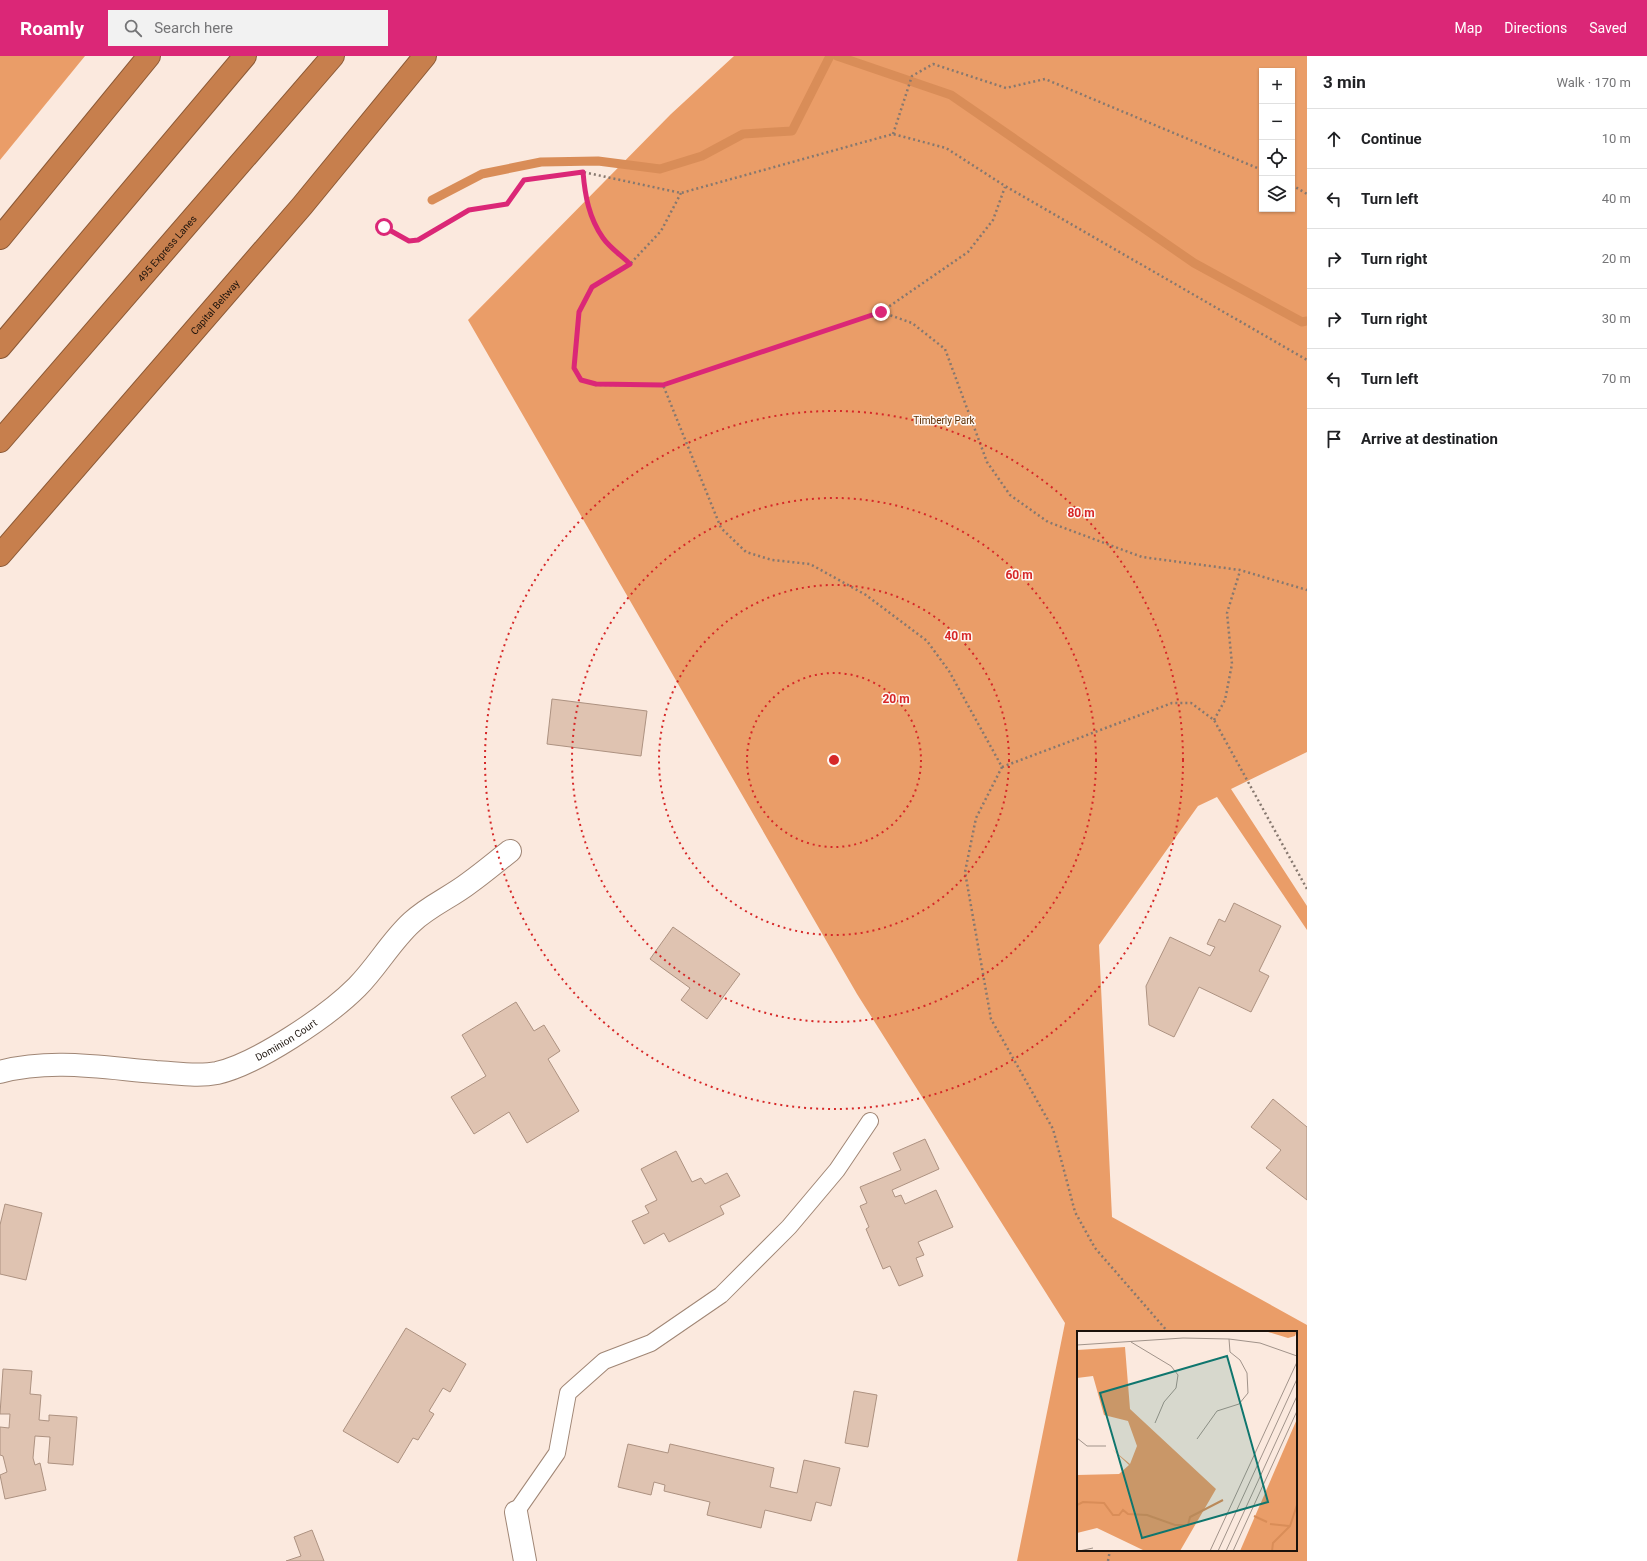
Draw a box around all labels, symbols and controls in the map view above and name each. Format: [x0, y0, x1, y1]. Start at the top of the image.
search box [108, 10, 388, 46]
text: Roamly [20, 17, 84, 40]
icon: search [122, 17, 144, 39]
text: Search here [154, 19, 233, 37]
text: Map [1455, 20, 1482, 36]
text: Directions [1504, 20, 1567, 36]
text: Saved [1589, 20, 1627, 36]
map controls [1259, 68, 1295, 212]
button: + [1259, 68, 1295, 104]
text: 3 min [1323, 72, 1366, 92]
text: Walk · 170 m [1556, 75, 1631, 90]
button: − [1259, 104, 1295, 140]
icon: ahead [1323, 128, 1345, 150]
text: Continue [1361, 130, 1422, 148]
text: 10 m [1602, 131, 1631, 146]
button: locate [1259, 140, 1295, 176]
button: layers [1259, 176, 1295, 212]
icon: left [1323, 188, 1345, 210]
text: Turn left [1361, 190, 1418, 208]
text: 40 m [1602, 191, 1631, 206]
street label: 495 Express Lanes [136, 213, 199, 284]
route start [375, 218, 393, 236]
icon: right [1323, 248, 1345, 270]
text: Turn right [1361, 250, 1427, 268]
text: 20 m [1602, 251, 1631, 266]
street label: Capital Beltway [188, 278, 242, 337]
route end [872, 303, 890, 321]
icon: right [1323, 308, 1345, 330]
text: Turn right [1361, 310, 1427, 328]
text: 30 m [1602, 311, 1631, 326]
icon: left [1323, 368, 1345, 390]
text: Turn left [1361, 370, 1418, 388]
text: 70 m [1602, 371, 1631, 386]
park label: Timberly Park [913, 415, 976, 426]
icon: arrive [1323, 428, 1345, 450]
text: Arrive at destination [1361, 430, 1498, 448]
text: 80 m [1067, 506, 1095, 520]
text: 60 m [1005, 568, 1033, 582]
text: 40 m [944, 629, 972, 643]
text: 20 m [882, 692, 910, 706]
centre of rings [827, 753, 841, 767]
street label: Dominion Court [254, 1017, 319, 1063]
inset map [1077, 1331, 1297, 1551]

